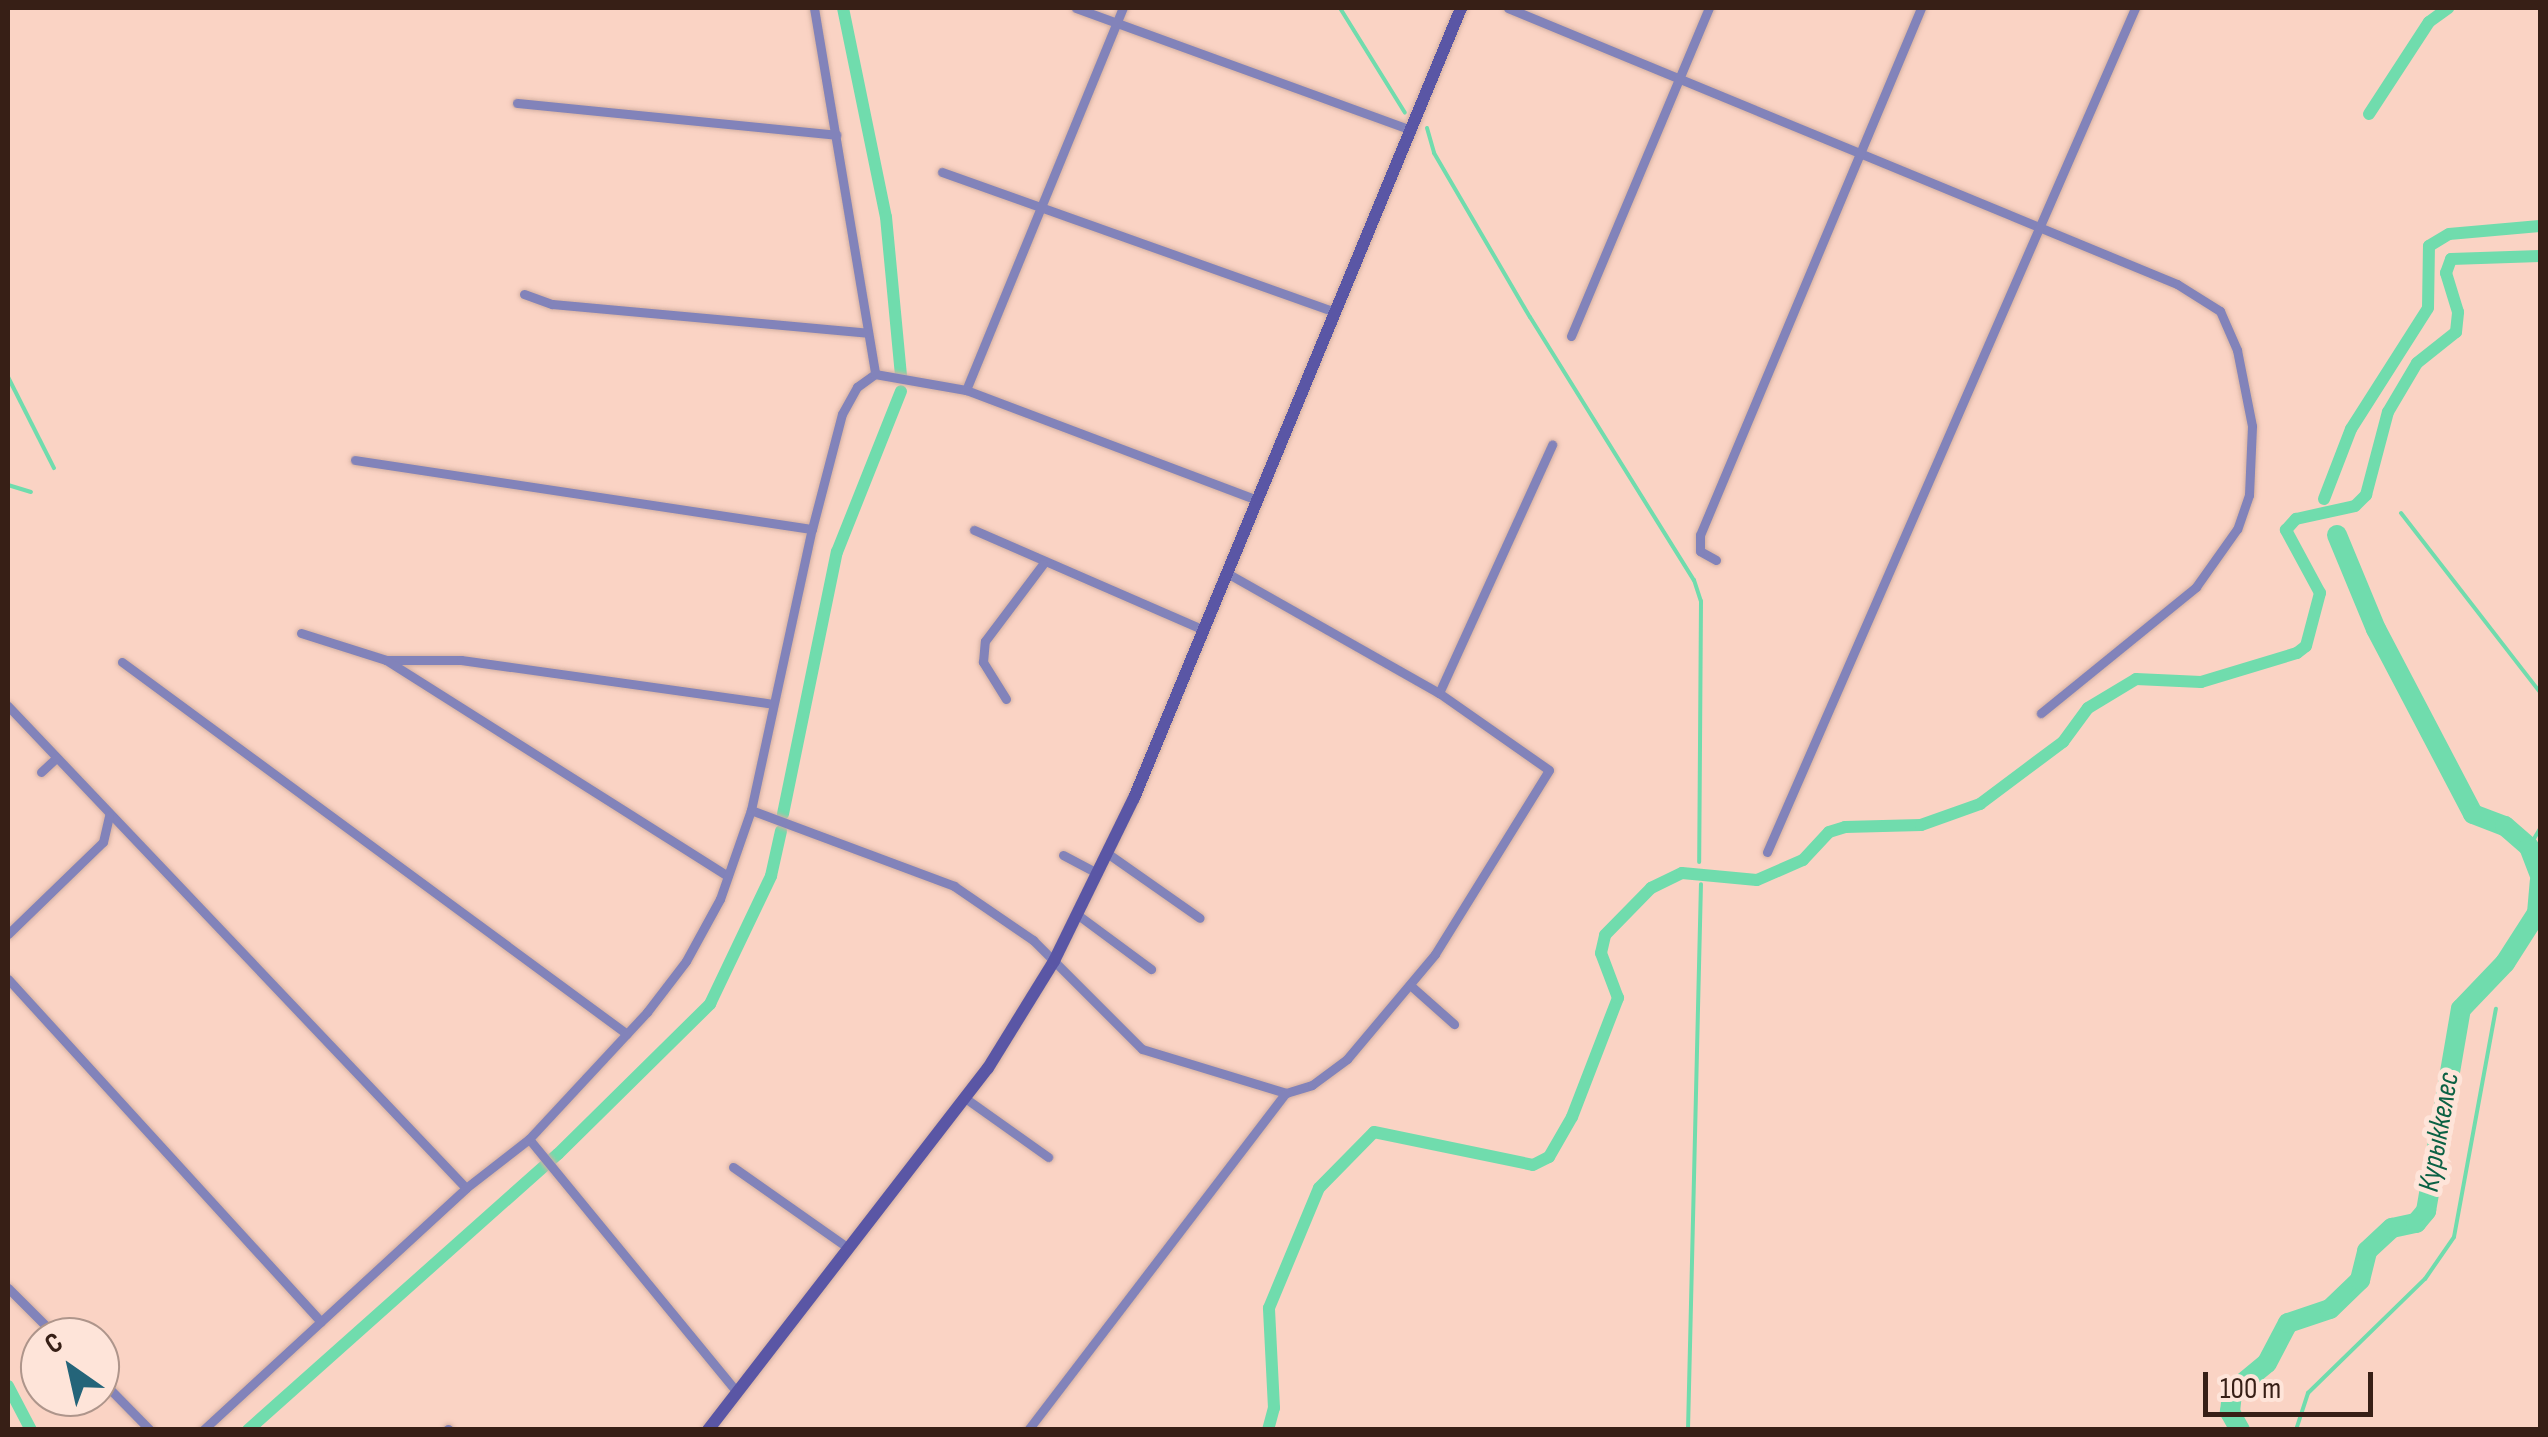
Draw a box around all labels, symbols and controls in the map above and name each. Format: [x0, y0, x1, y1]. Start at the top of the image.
water label: Курыккелес [2411, 1069, 2467, 1195]
north arrow [20, 1317, 120, 1417]
text: С [39, 1326, 69, 1361]
scale bar [2208, 1352, 2378, 1414]
text: 100 m [2220, 1371, 2281, 1407]

